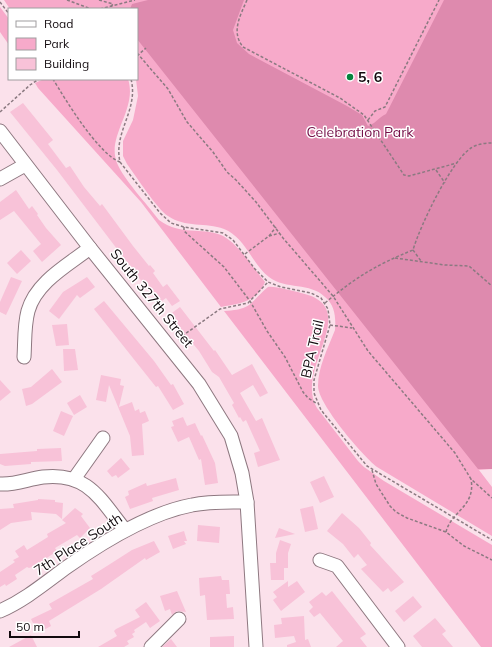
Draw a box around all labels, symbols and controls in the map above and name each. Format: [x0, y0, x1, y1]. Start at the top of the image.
legend [8, 8, 138, 80]
text: Road [44, 16, 73, 31]
text: Park [44, 36, 70, 51]
text: Building [44, 56, 89, 71]
place label: 5, 6 [358, 68, 382, 86]
marker: 5, 6 [345, 72, 355, 82]
park label: Celebration Park [306, 123, 414, 141]
street label: South 327th Street [107, 245, 198, 351]
street label: BPA Trail [297, 318, 327, 380]
street label: 7th Place South [30, 509, 126, 579]
scale bar [10, 613, 79, 639]
text: 50 m [16, 619, 44, 634]

